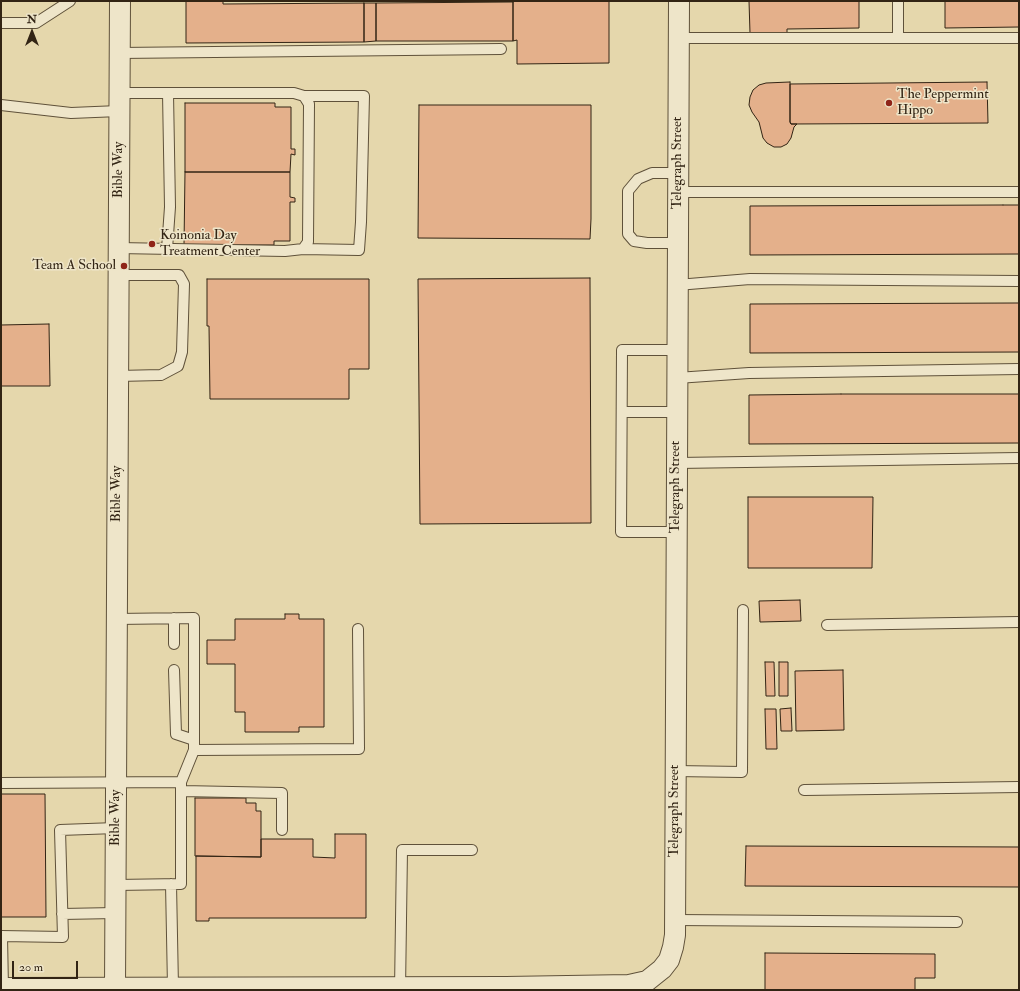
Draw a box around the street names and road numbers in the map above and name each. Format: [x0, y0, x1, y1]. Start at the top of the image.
street label: Telegraph Street [670, 117, 686, 209]
street label: Bible Way [111, 142, 127, 198]
street label: Telegraph Street [668, 441, 684, 533]
street label: Bible Way [109, 466, 125, 522]
street label: Telegraph Street [667, 765, 683, 857]
street label: Bible Way [108, 790, 124, 846]

